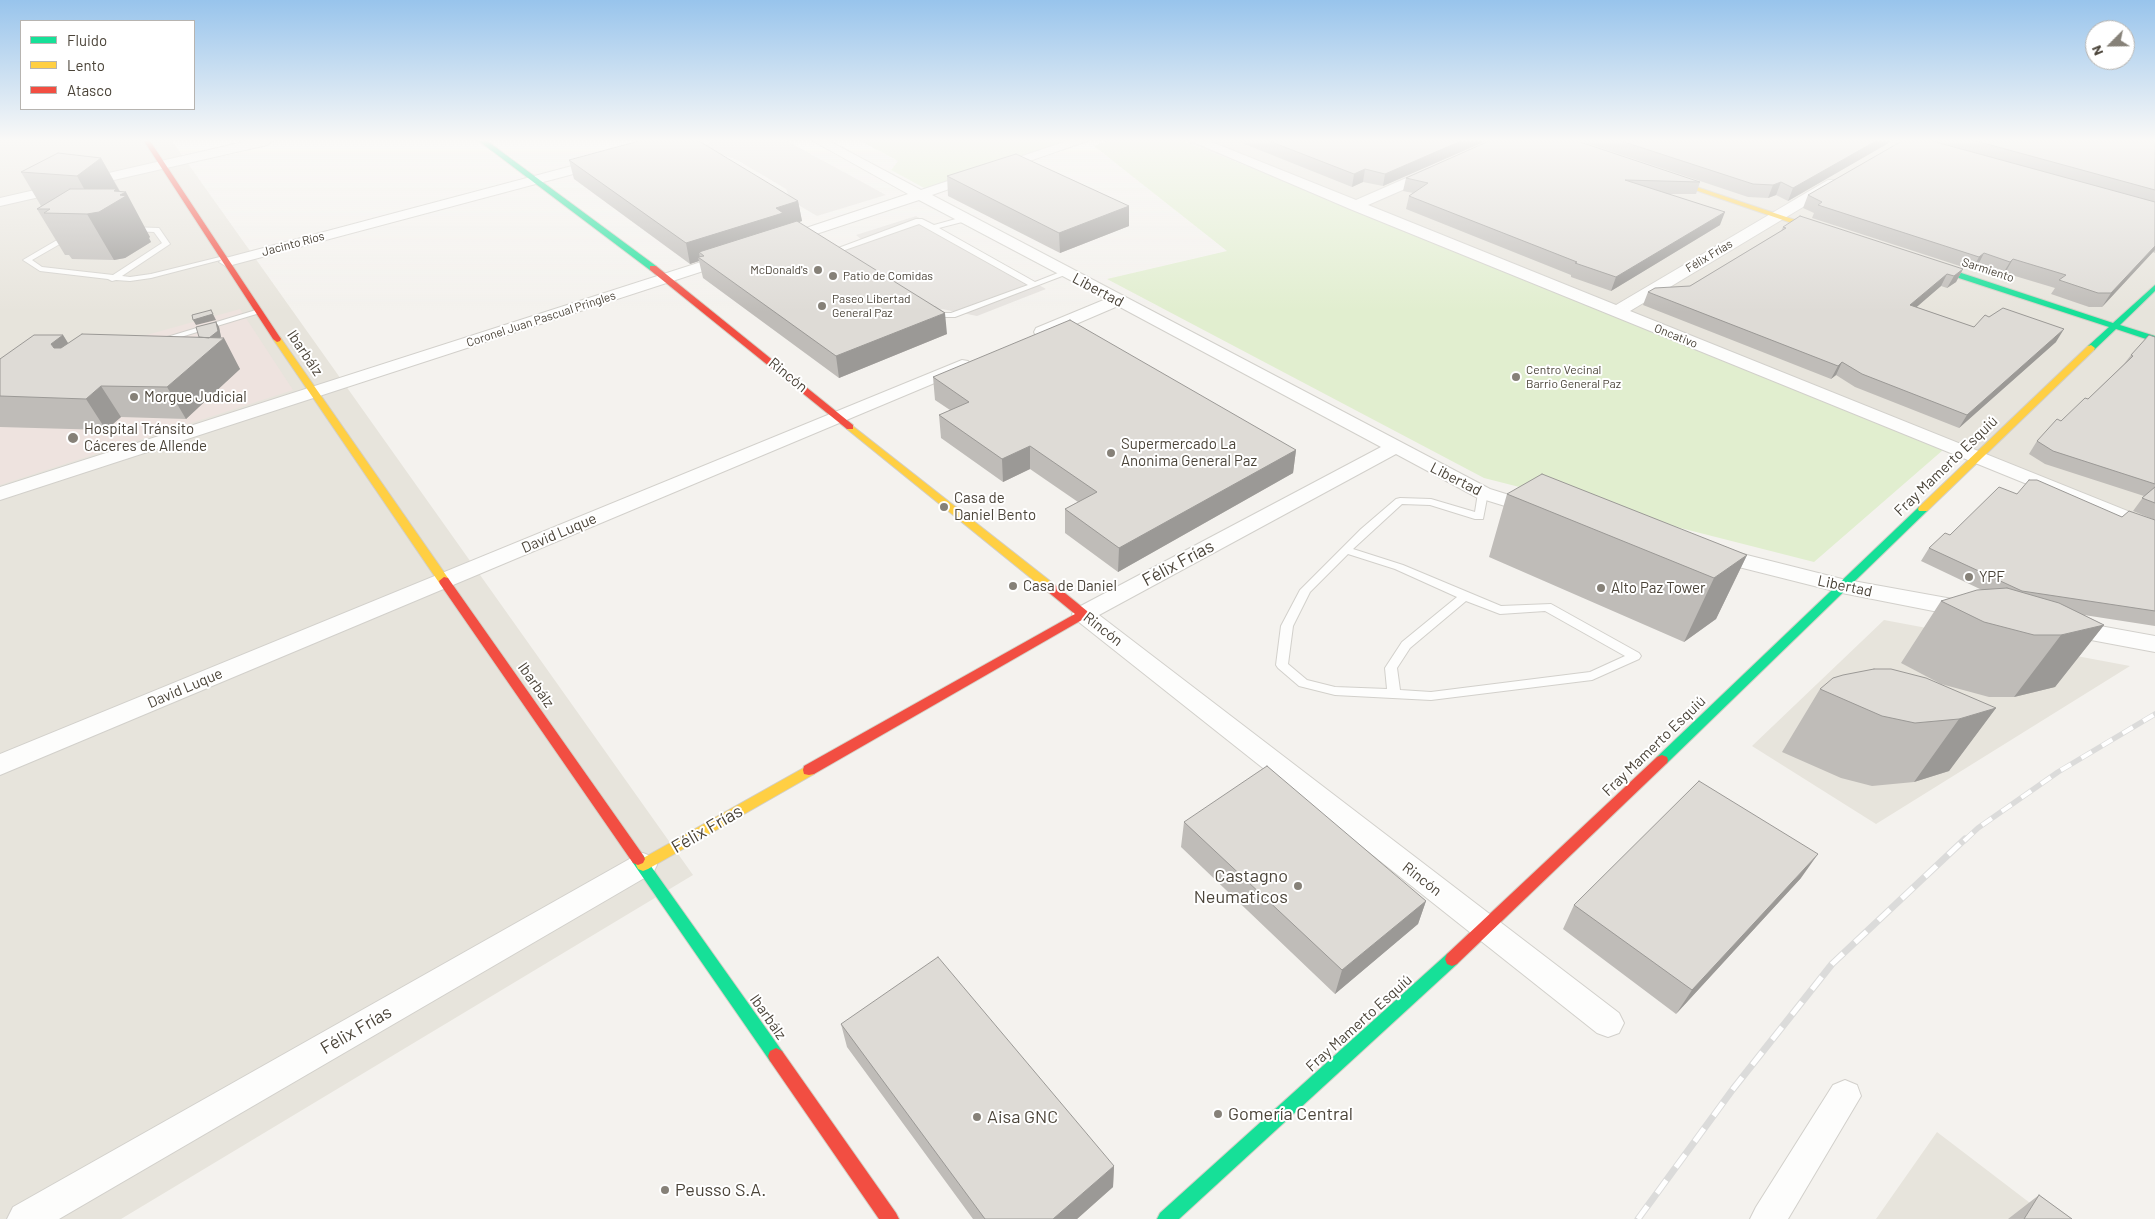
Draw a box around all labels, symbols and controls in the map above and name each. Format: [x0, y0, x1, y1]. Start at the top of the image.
legend [20, 20, 195, 110]
north arrow [2085, 20, 2135, 70]
text: Fluido [67, 31, 107, 49]
text: N [2087, 43, 2106, 58]
text: Lento [67, 56, 105, 74]
text: Atasco [67, 81, 112, 99]
street label: Jacinto Ríos [260, 229, 326, 259]
street label: Félix Frías [1683, 236, 1735, 276]
street label: Sarmiento [1960, 255, 2016, 285]
place label: McDonald's [750, 263, 808, 277]
marker: McDonald's [812, 264, 824, 276]
place label: Patio de Comidas [843, 269, 933, 283]
street label: Libertad [1069, 269, 1127, 311]
marker: Patio de Comidas [827, 270, 839, 282]
street label: Coronel Juan Pascual Pringles [465, 288, 617, 350]
place label: Paseo Libertad General Paz [832, 292, 911, 320]
marker: Paseo Libertad General Paz [816, 300, 828, 312]
street label: Oncativo [1652, 321, 1700, 351]
street label: Ibarbálz [283, 327, 327, 379]
street label: Rincón [765, 354, 811, 396]
place label: Centro Vecinal Barrio General Paz [1526, 363, 1621, 391]
marker: Centro Vecinal Barrio General Paz [1510, 371, 1522, 383]
place label: Morgue Judicial [144, 388, 247, 406]
marker: Morgue Judicial [128, 391, 140, 403]
street label: Fray Mamerto Esquiú [1891, 412, 2001, 520]
place label: Hospital Tránsito Cáceres de Allende [84, 420, 207, 455]
marker: Hospital Tránsito Cáceres de Allende [66, 431, 80, 445]
place label: Supermercado La Anonima General Paz [1121, 435, 1257, 470]
marker: Supermercado La Anonima General Paz [1105, 447, 1117, 459]
street label: Libertad [1427, 458, 1485, 500]
place label: Casa de Daniel Bento [954, 489, 1036, 524]
marker: Casa de Daniel Bento [938, 501, 950, 513]
street label: David Luque [519, 509, 599, 557]
street label: Félix Frías [1138, 535, 1218, 591]
place label: YPF [1979, 568, 2005, 586]
street label: Libertad [1816, 571, 1874, 601]
marker: YPF [1963, 571, 1975, 583]
place label: Casa de Daniel [1023, 577, 1117, 595]
place label: Alto Paz Tower [1611, 579, 1706, 597]
marker: Casa de Daniel [1007, 580, 1019, 592]
marker: Alto Paz Tower [1595, 582, 1607, 594]
street label: Rincón [1080, 608, 1126, 650]
street label: Ibarbálz [514, 659, 558, 711]
street label: David Luque [145, 664, 225, 712]
street label: Fray Mamerto Esquiú [1599, 692, 1709, 800]
street label: Félix Frías [668, 800, 746, 858]
street label: Rincón [1399, 858, 1445, 900]
place label: Castagno Neumaticos [1194, 865, 1288, 908]
marker: Castagno Neumaticos [1292, 880, 1304, 892]
street label: Fray Mamerto Esquiú [1302, 971, 1416, 1075]
street label: Ibarbálz [746, 991, 790, 1043]
street label: Félix Frías [317, 1001, 395, 1059]
place label: Gomería Central [1228, 1103, 1353, 1125]
place label: Aisa GNC [987, 1106, 1058, 1128]
marker: Gomería Central [1212, 1108, 1224, 1120]
marker: Aisa GNC [971, 1111, 983, 1123]
place label: Peusso S.A. [675, 1179, 766, 1201]
marker: Peusso S.A. [659, 1184, 671, 1196]

